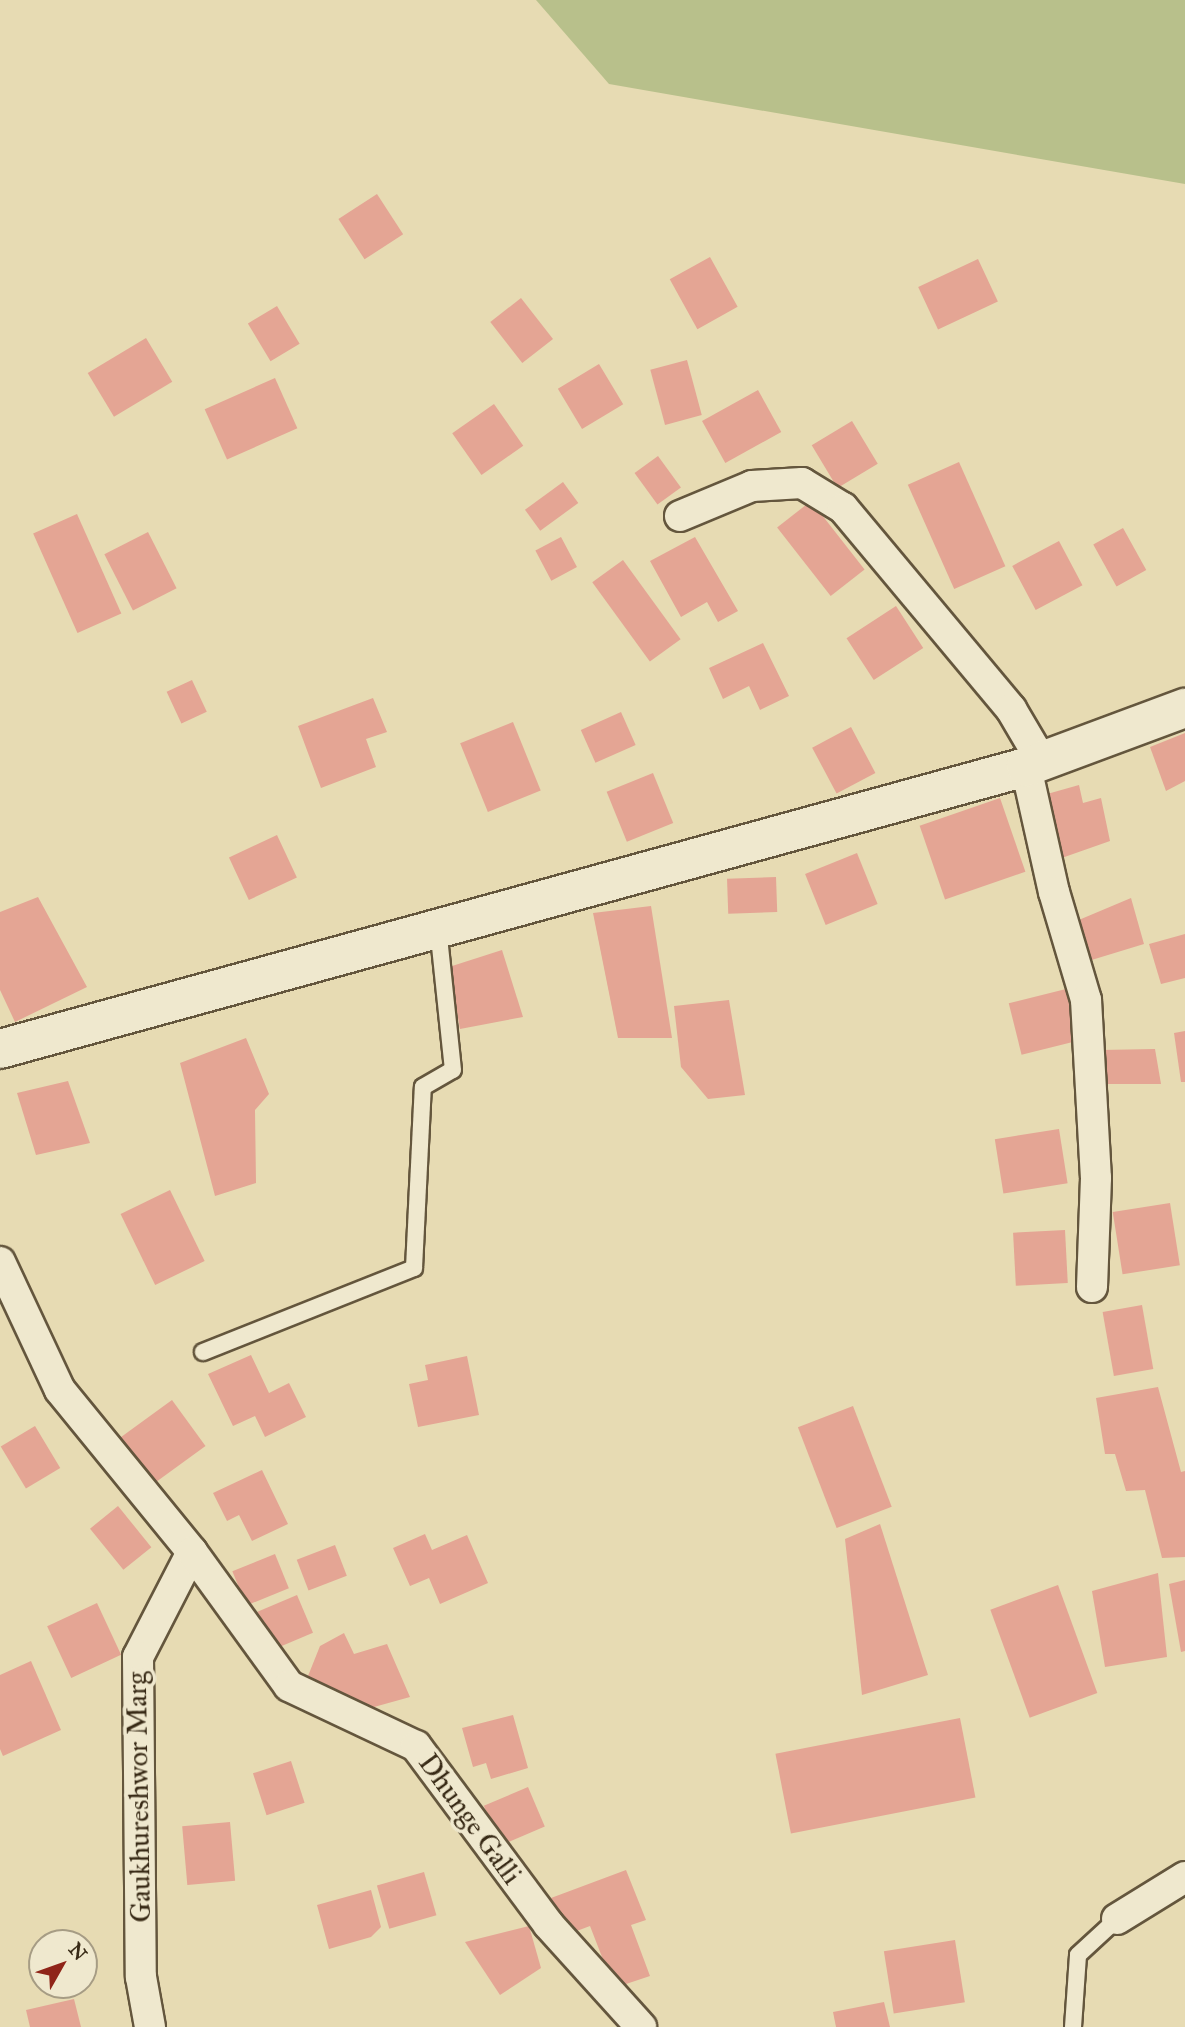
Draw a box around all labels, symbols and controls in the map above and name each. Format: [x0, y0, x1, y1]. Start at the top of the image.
street label: Gaukhureshwor Marg [120, 1671, 158, 1923]
street label: Dhunge Galli [411, 1747, 529, 1891]
north arrow [28, 1929, 98, 1999]
text: N [64, 1938, 92, 1965]

